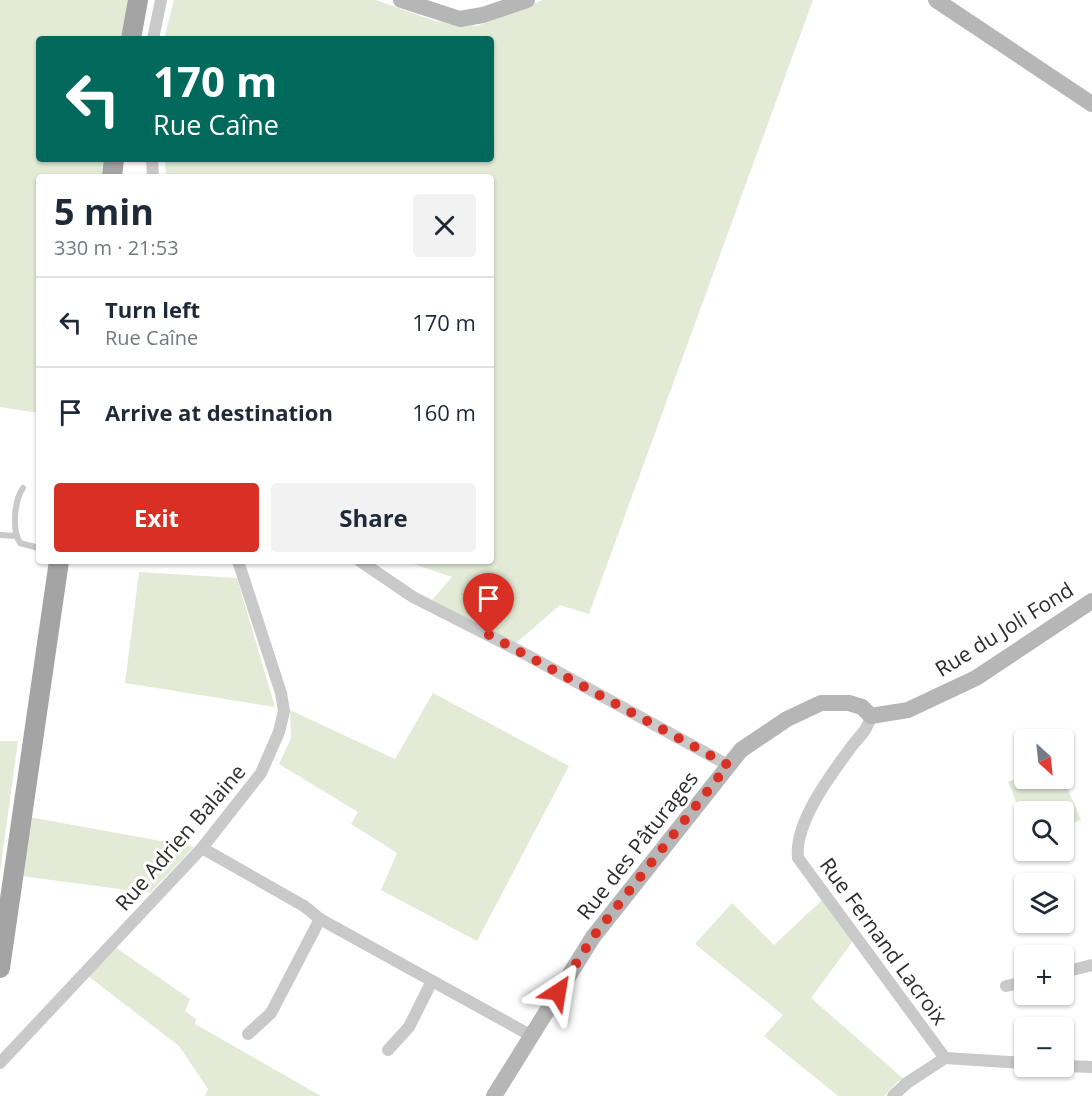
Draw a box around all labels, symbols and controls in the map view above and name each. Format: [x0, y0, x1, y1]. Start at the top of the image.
text: 170 m [153, 52, 277, 109]
icon: left [54, 60, 132, 138]
text: Rue Caîne [153, 106, 279, 143]
text: 5 min [54, 187, 154, 236]
button: close [413, 194, 476, 257]
text: 330 m · 21:53 [54, 234, 179, 261]
text: Turn left [105, 294, 200, 324]
icon: left [54, 306, 87, 339]
text: 170 m [412, 307, 476, 337]
text: Rue Caîne [105, 324, 198, 351]
icon: arrive [54, 396, 87, 429]
text: Arrive at destination [105, 397, 333, 427]
text: 160 m [412, 397, 476, 427]
button: Exit [54, 483, 259, 552]
button: Share [271, 483, 476, 552]
pin [463, 573, 514, 635]
street label: Rue du Joli Fond [930, 575, 1078, 683]
icon: arrive [472, 582, 505, 615]
north arrow [1014, 729, 1074, 789]
map controls [1014, 729, 1074, 1077]
street label: Rue Adrien Balaine [109, 758, 251, 916]
street label: Rue des Pâturages [570, 765, 704, 925]
button: search [1014, 801, 1074, 861]
street label: Rue Fernand Lacroix [814, 852, 954, 1030]
button: layers [1014, 873, 1074, 933]
button: + [1014, 945, 1074, 1005]
position arrow [526, 960, 590, 1024]
button: − [1014, 1017, 1074, 1077]

